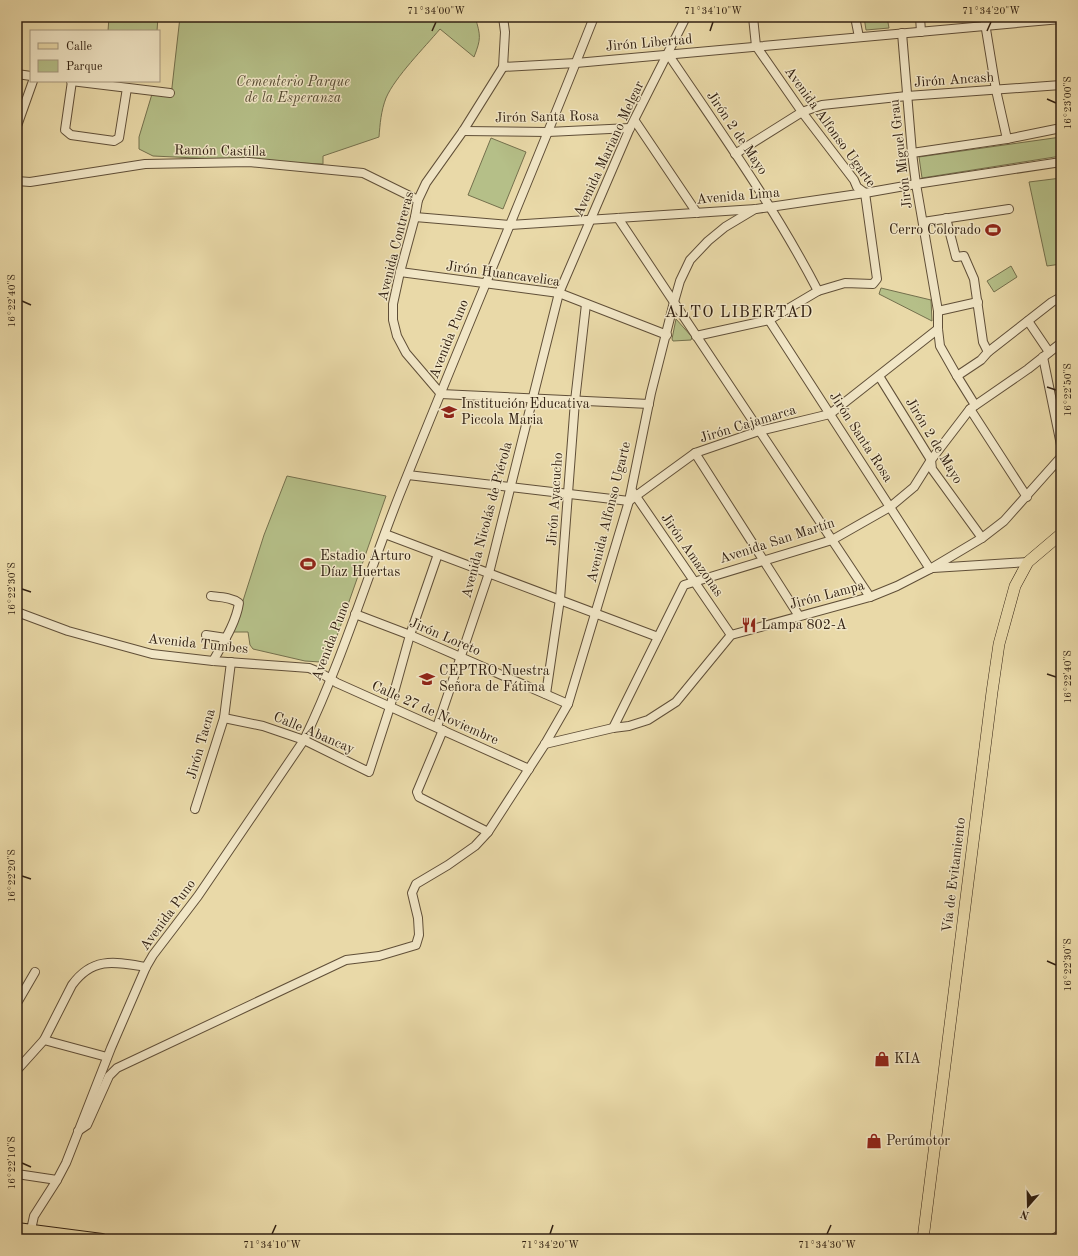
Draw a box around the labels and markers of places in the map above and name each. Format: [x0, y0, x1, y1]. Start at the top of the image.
sports icon: Cerro Colorado [984, 221, 1002, 239]
place label: Cerro Colorado [889, 223, 981, 237]
place label: Institución Educativa Piccola Maria [461, 397, 590, 427]
school or university icon: Institución Educativa Piccola Maria [440, 403, 458, 421]
place label: Estadio Arturo Díaz Huertas [320, 549, 411, 579]
sports icon: Estadio Arturo Díaz Huertas [299, 555, 317, 573]
restaurant icon: Lampa 802-A [740, 616, 758, 634]
place label: Lampa 802-A [761, 618, 847, 632]
place label: CEPTRO Nuestra Señora de Fátima [439, 664, 550, 694]
school or university icon: CEPTRO Nuestra Señora de Fátima [418, 670, 436, 688]
shop icon: KIA [873, 1050, 891, 1068]
place label: KIA [894, 1052, 921, 1066]
shop icon: Perúmotor [865, 1132, 883, 1150]
place label: Perúmotor [886, 1134, 950, 1148]

